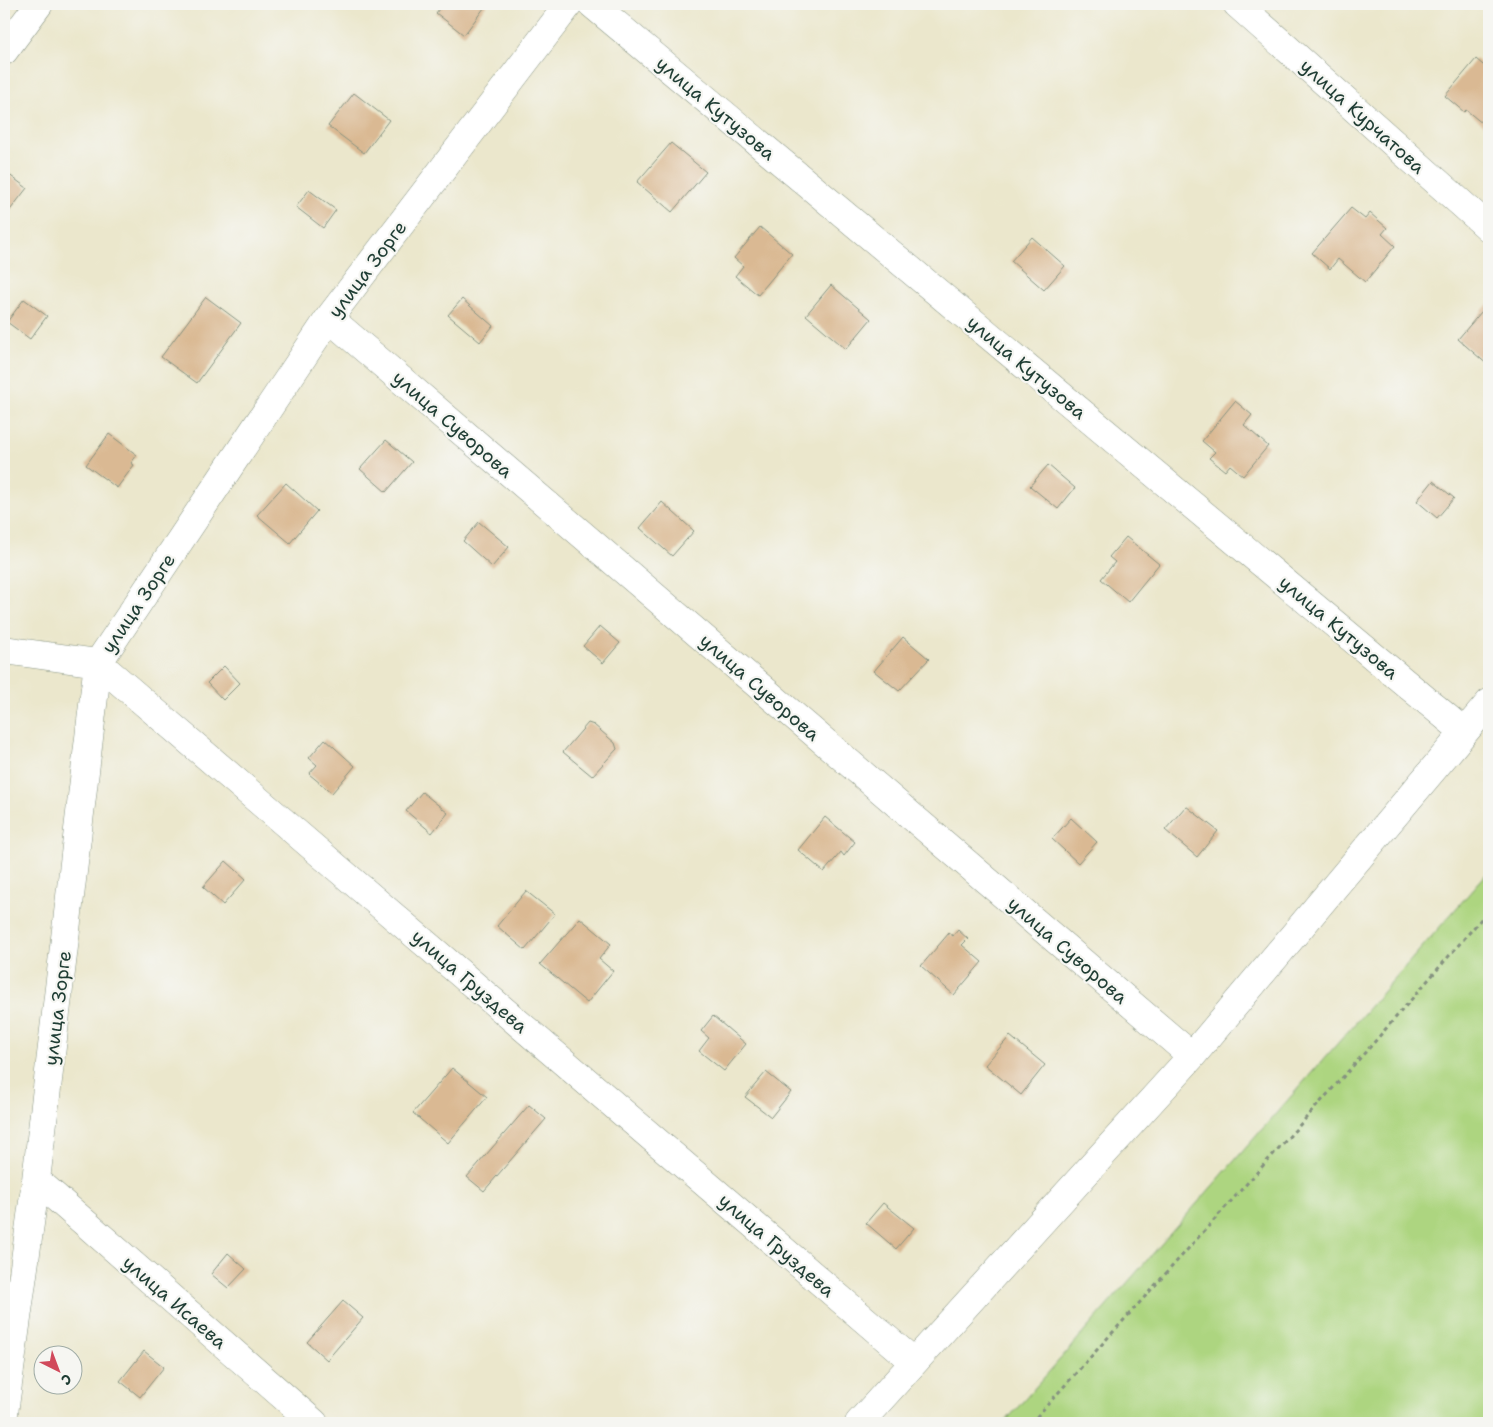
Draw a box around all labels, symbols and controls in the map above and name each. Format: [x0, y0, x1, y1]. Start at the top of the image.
street label: улица Кутузова [651, 51, 781, 166]
street label: улица Курчатова [1295, 53, 1431, 179]
street label: улица Зорге [323, 216, 412, 323]
street label: улица Кутузова [962, 310, 1092, 425]
street label: улица Суворова [387, 365, 518, 484]
street label: улица Зорге [96, 548, 181, 658]
street label: улица Кутузова [1274, 570, 1404, 685]
street label: улица Суворова [694, 628, 825, 747]
street label: улица Суворова [1002, 891, 1133, 1010]
street label: улица Груздева [406, 924, 533, 1039]
street label: улица Зорге [38, 949, 77, 1067]
street label: улица Груздева [713, 1188, 840, 1303]
street label: улица Исаева [117, 1250, 232, 1355]
north arrow [32, 1344, 82, 1394]
text: С [57, 1370, 76, 1389]

